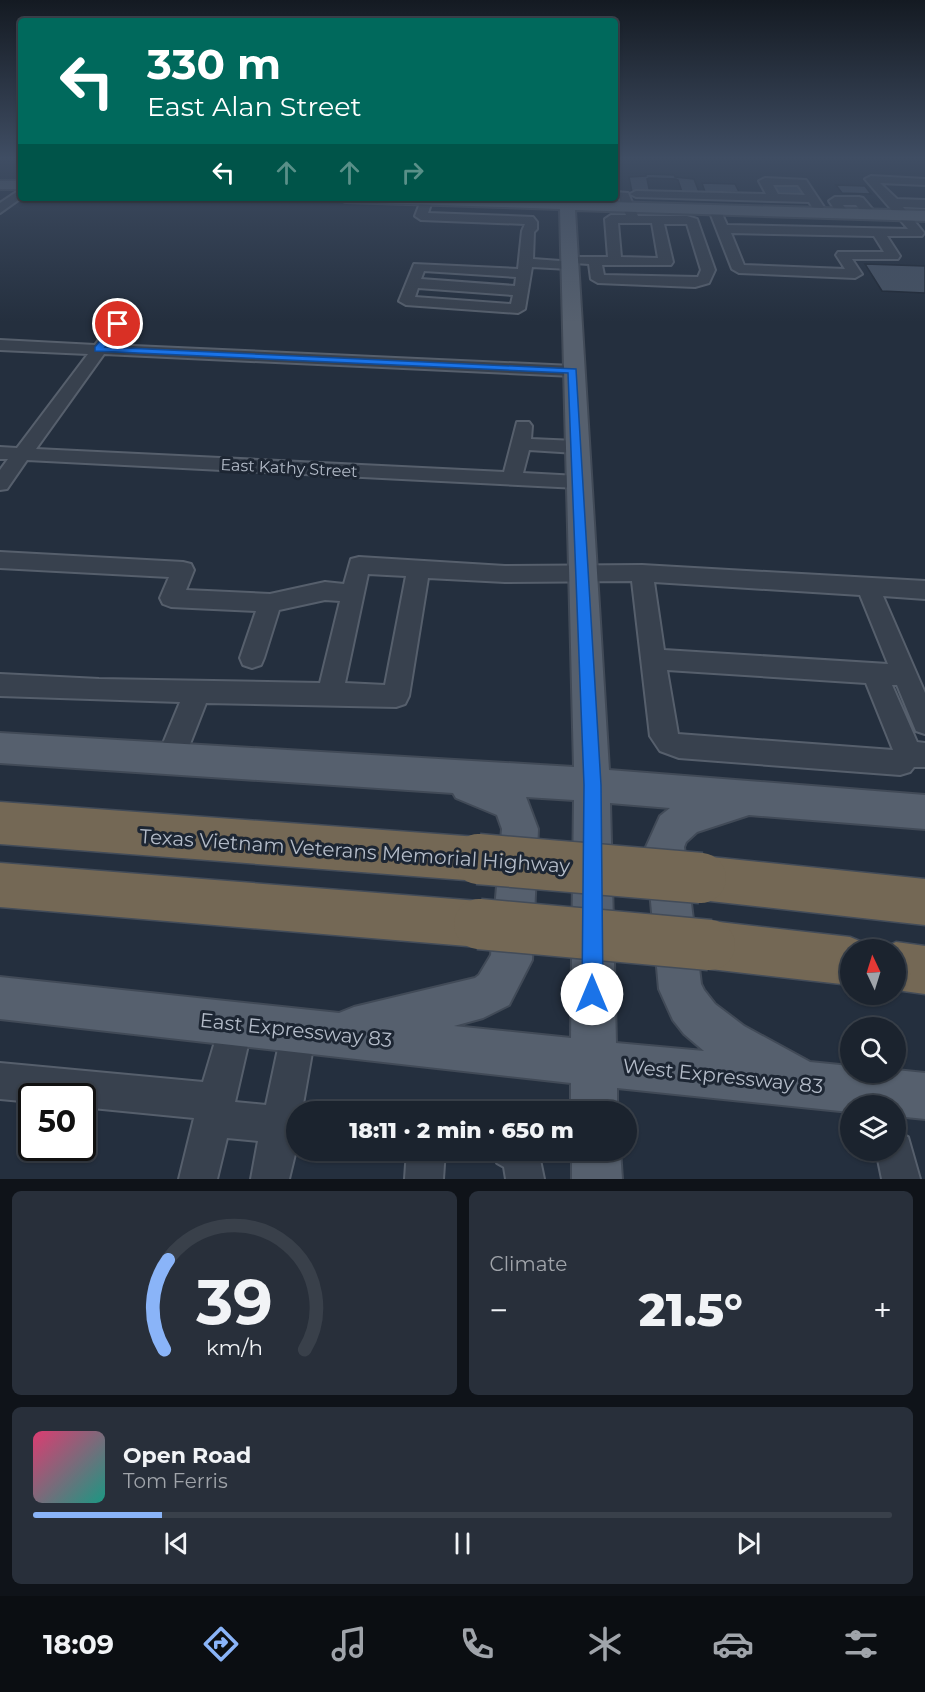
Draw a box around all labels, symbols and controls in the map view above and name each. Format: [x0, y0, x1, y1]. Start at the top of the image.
text: 330 m [147, 38, 281, 90]
icon: left [48, 42, 126, 120]
text: East Alan Street [147, 90, 362, 123]
icon: left [207, 156, 240, 189]
icon: ahead [270, 156, 303, 189]
icon: ahead [333, 156, 366, 189]
icon: right [396, 156, 429, 189]
pin [92, 298, 143, 349]
icon: arrive [101, 307, 134, 340]
street label: East Kathy Street [220, 455, 359, 481]
street label: Texas Vietnam Veterans Memorial Highway [139, 824, 571, 878]
north arrow [840, 939, 906, 1005]
map controls [840, 939, 906, 1161]
position arrow [560, 962, 624, 1026]
street label: East Expressway 83 [199, 1008, 393, 1052]
button: search [840, 1017, 906, 1083]
street label: West Expressway 83 [622, 1054, 824, 1098]
speed limit sign: 50 [18, 1083, 96, 1161]
button: layers [840, 1095, 906, 1161]
text: 18:11 · 2 min · 650 m [349, 1117, 574, 1144]
text: Climate [490, 1252, 567, 1276]
text: 39 [195, 1264, 273, 1340]
text: 21.5° [639, 1282, 743, 1337]
text: − [490, 1290, 508, 1330]
text: + [873, 1290, 892, 1330]
text: km/h [206, 1334, 263, 1360]
text: Open Road [123, 1442, 251, 1469]
text: Tom Ferris [123, 1469, 228, 1493]
icon: previous [160, 1527, 193, 1560]
icon: pause [446, 1527, 479, 1560]
icon: next [732, 1527, 765, 1560]
icon: directions [200, 1623, 242, 1665]
icon: music [328, 1623, 370, 1665]
icon: phone [456, 1623, 498, 1665]
icon: climate [584, 1623, 626, 1665]
icon: car [712, 1623, 754, 1665]
icon: filters [840, 1623, 882, 1665]
text: 18:09 [43, 1628, 114, 1661]

